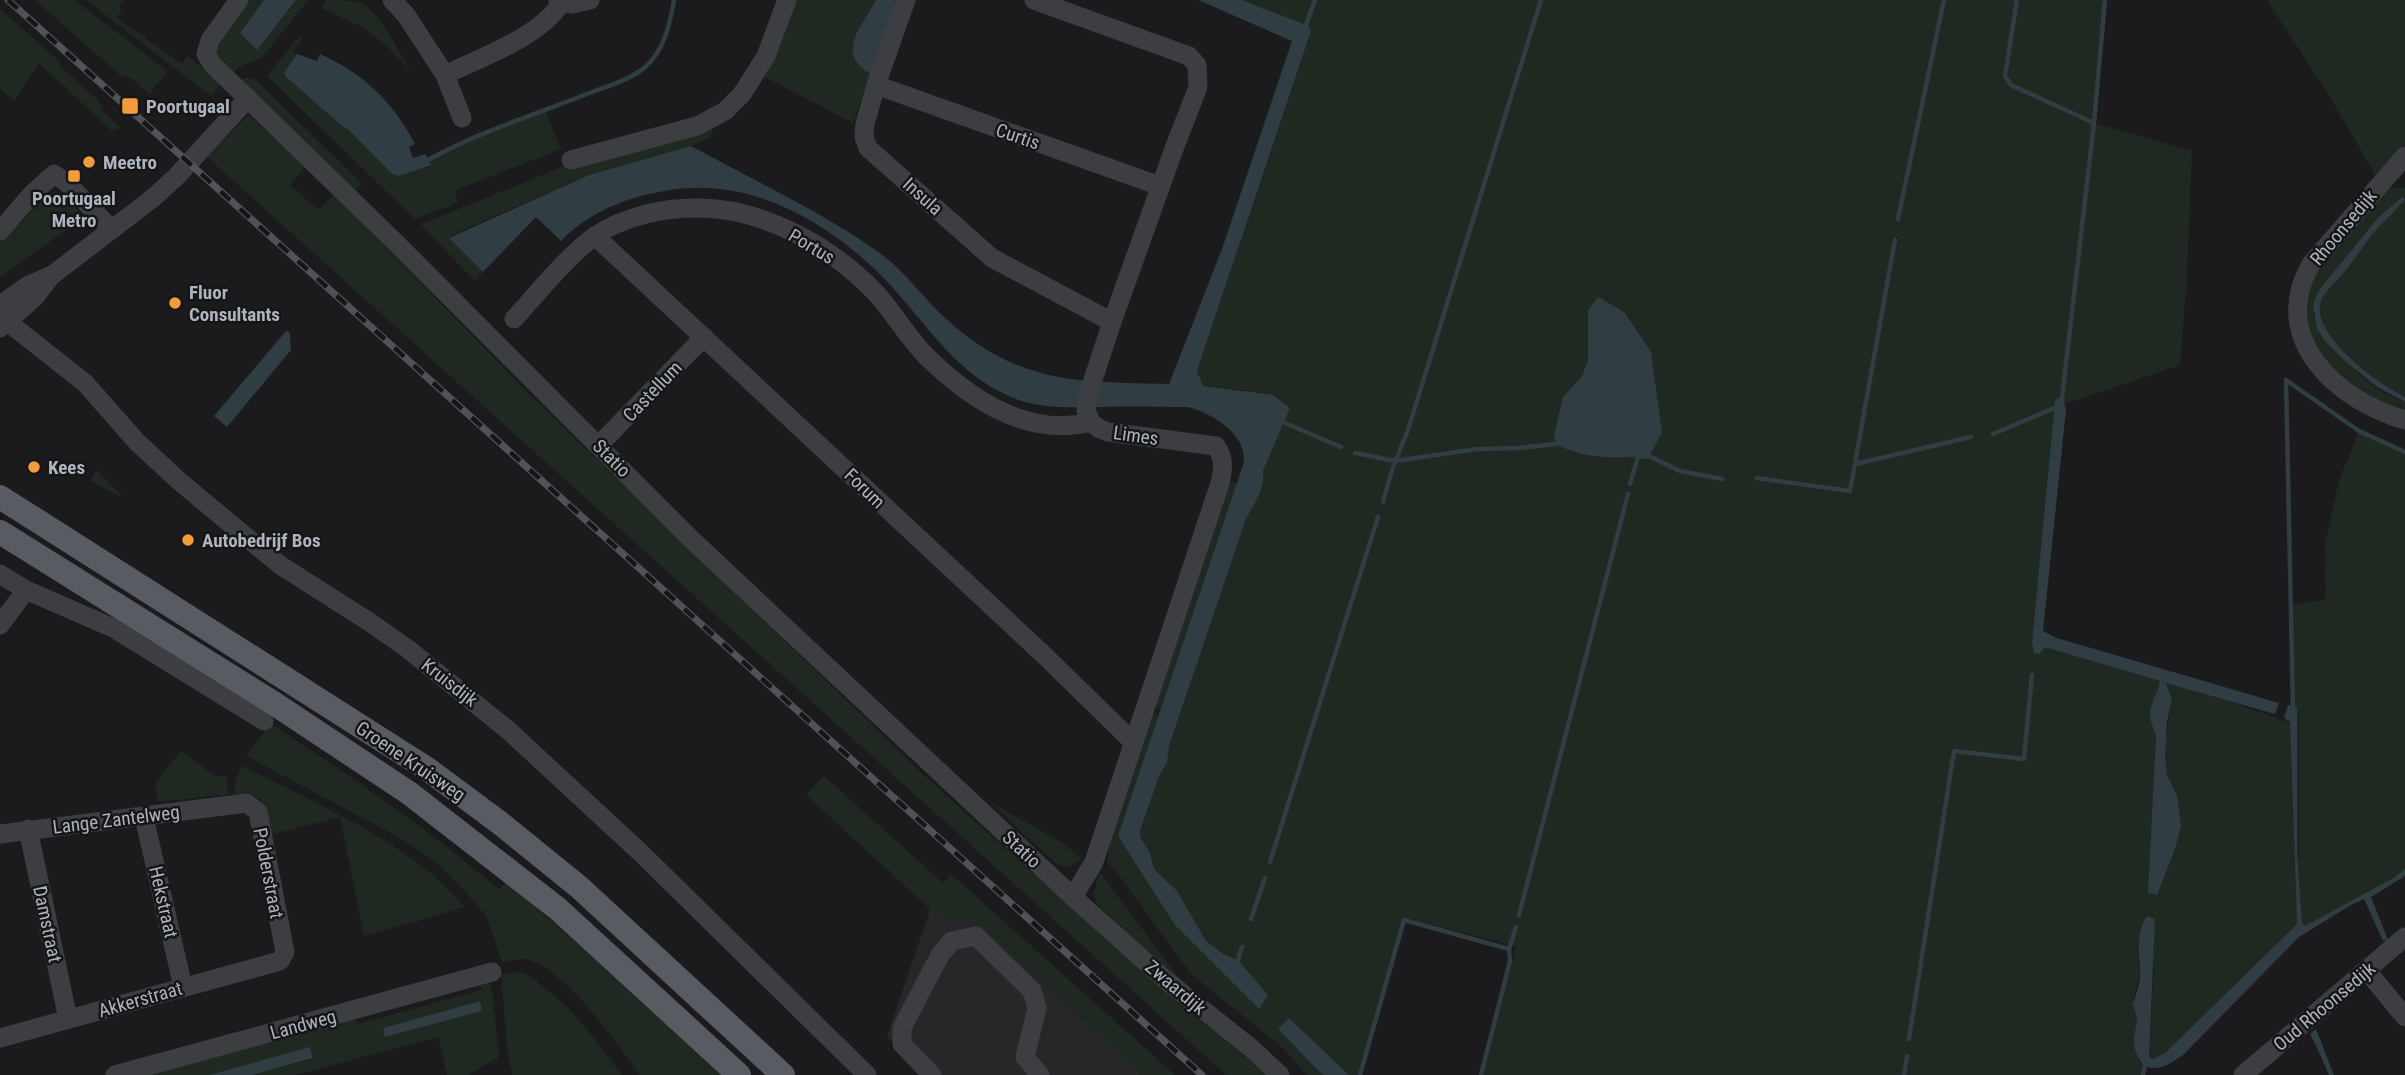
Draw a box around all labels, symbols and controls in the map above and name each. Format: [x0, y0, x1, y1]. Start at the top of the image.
place label: Poortugaal [146, 95, 230, 118]
marker: Poortugaal [120, 96, 140, 116]
street label: Curtis [993, 118, 1043, 155]
place label: Meetro [103, 151, 157, 174]
marker: Meetro [81, 154, 97, 170]
marker: Poortugaal Metro [66, 168, 82, 184]
street label: Insula [898, 173, 947, 220]
street label: Rhoonsedijk [2305, 184, 2382, 270]
place label: Poortugaal Metro [32, 187, 116, 232]
street label: Portus [785, 224, 839, 269]
place label: Fluor Consultants [189, 281, 280, 326]
marker: Fluor Consultants [167, 295, 183, 311]
street label: Castellum [618, 356, 687, 426]
street label: Limes [1112, 421, 1160, 450]
street label: Statio [588, 435, 635, 482]
place label: Kees [48, 456, 85, 479]
marker: Kees [26, 459, 42, 475]
street label: Forum [839, 463, 890, 513]
place label: Autobedrijf Bos [202, 529, 321, 552]
marker: Autobedrijf Bos [180, 532, 196, 548]
street label: Kruisdijk [417, 653, 483, 712]
street label: Groene Kruisweg [352, 716, 470, 806]
street label: Lange Zantelweg [51, 800, 181, 839]
street label: Polderstraat [248, 826, 289, 920]
street label: Statio [998, 826, 1046, 873]
street label: Hekstraat [144, 864, 183, 940]
street label: Damstraat [28, 884, 67, 965]
street label: Zwaardijk [1141, 955, 1211, 1020]
street label: Oud Rhoonsedijk [2269, 957, 2380, 1056]
street label: Akkerstraat [96, 977, 185, 1022]
street label: Landweg [268, 1005, 339, 1044]

